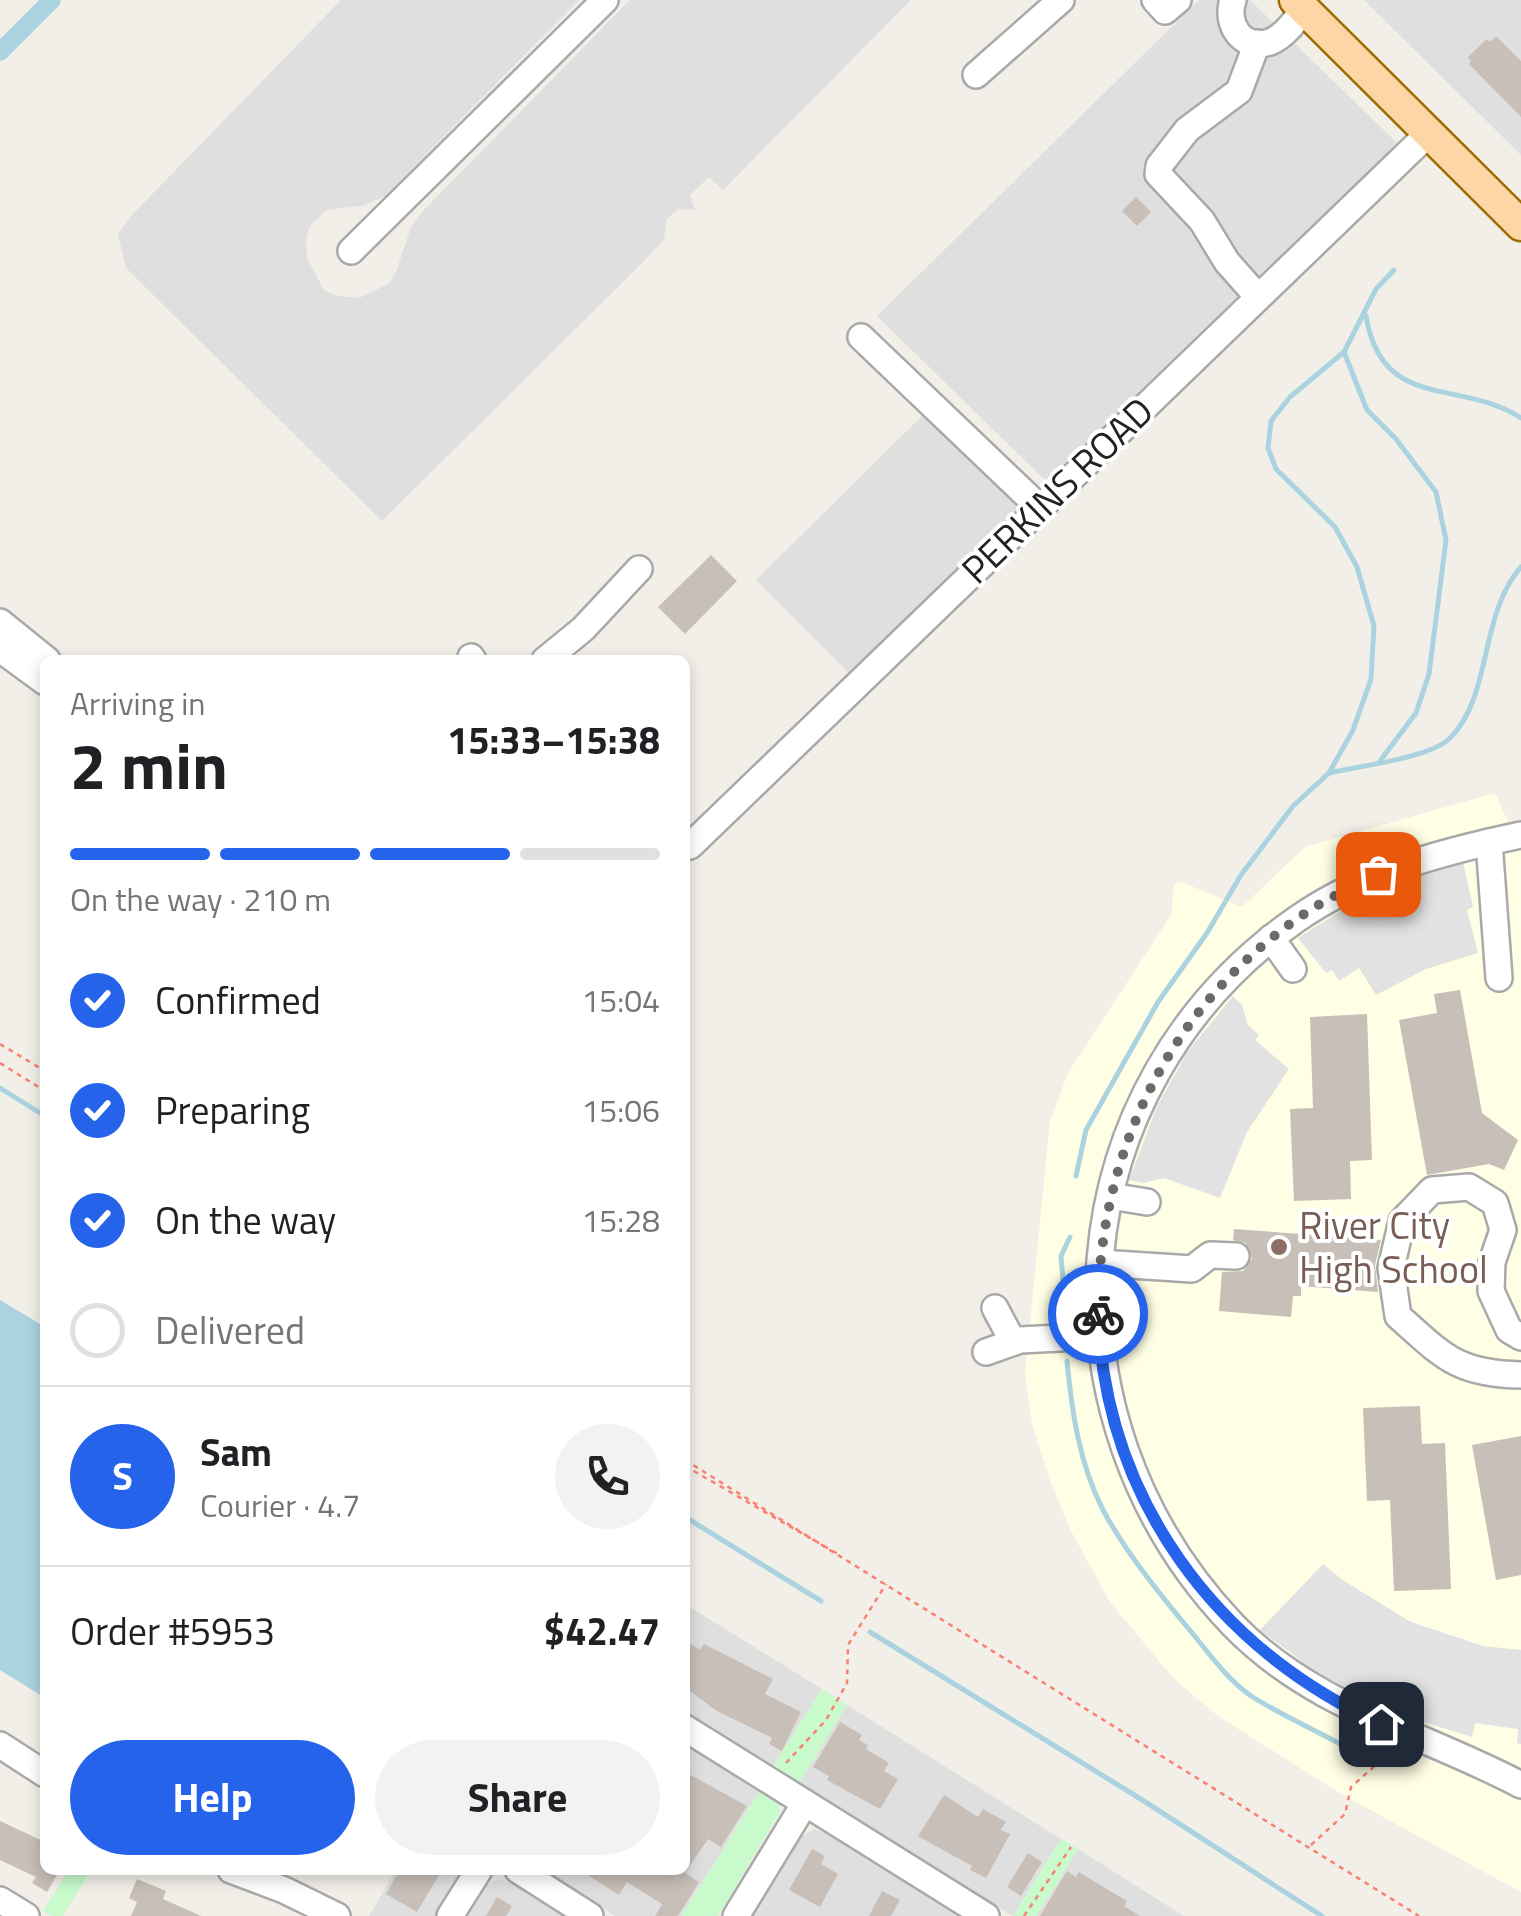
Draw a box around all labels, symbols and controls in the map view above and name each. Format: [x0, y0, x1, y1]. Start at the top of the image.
street label: PERKINS ROAD [948, 383, 1166, 597]
text: Arriving in [70, 679, 206, 727]
text: 15:33–15:38 [447, 711, 660, 769]
text: 2 min [70, 715, 228, 814]
pin [1336, 832, 1421, 917]
icon: bag [1351, 847, 1406, 902]
text: On the way · 210 m [70, 875, 331, 923]
text: Confirmed [155, 971, 321, 1029]
icon: check [70, 973, 125, 1028]
text: 15:04 [581, 976, 660, 1024]
text: Preparing [155, 1081, 310, 1139]
icon: check [70, 1083, 125, 1138]
text: 15:06 [581, 1086, 660, 1134]
text: On the way [155, 1191, 336, 1249]
icon: check [70, 1193, 125, 1248]
text: 15:28 [581, 1196, 660, 1244]
place label: River City High School [1299, 1196, 1488, 1298]
marker: River City High School [1268, 1236, 1290, 1258]
courier [1048, 1264, 1148, 1364]
icon: bike [1071, 1287, 1126, 1342]
text: Delivered [155, 1301, 305, 1359]
text: Sam [200, 1423, 272, 1481]
button: phone [555, 1424, 660, 1529]
text: S [112, 1447, 133, 1505]
text: Courier · 4.7 [200, 1481, 360, 1529]
text: Order #5953 [70, 1602, 275, 1660]
text: $42.47 [544, 1602, 660, 1660]
pin [1339, 1682, 1424, 1767]
icon: home [1354, 1697, 1409, 1752]
button: Help [70, 1740, 355, 1855]
button: Share [375, 1740, 660, 1855]

